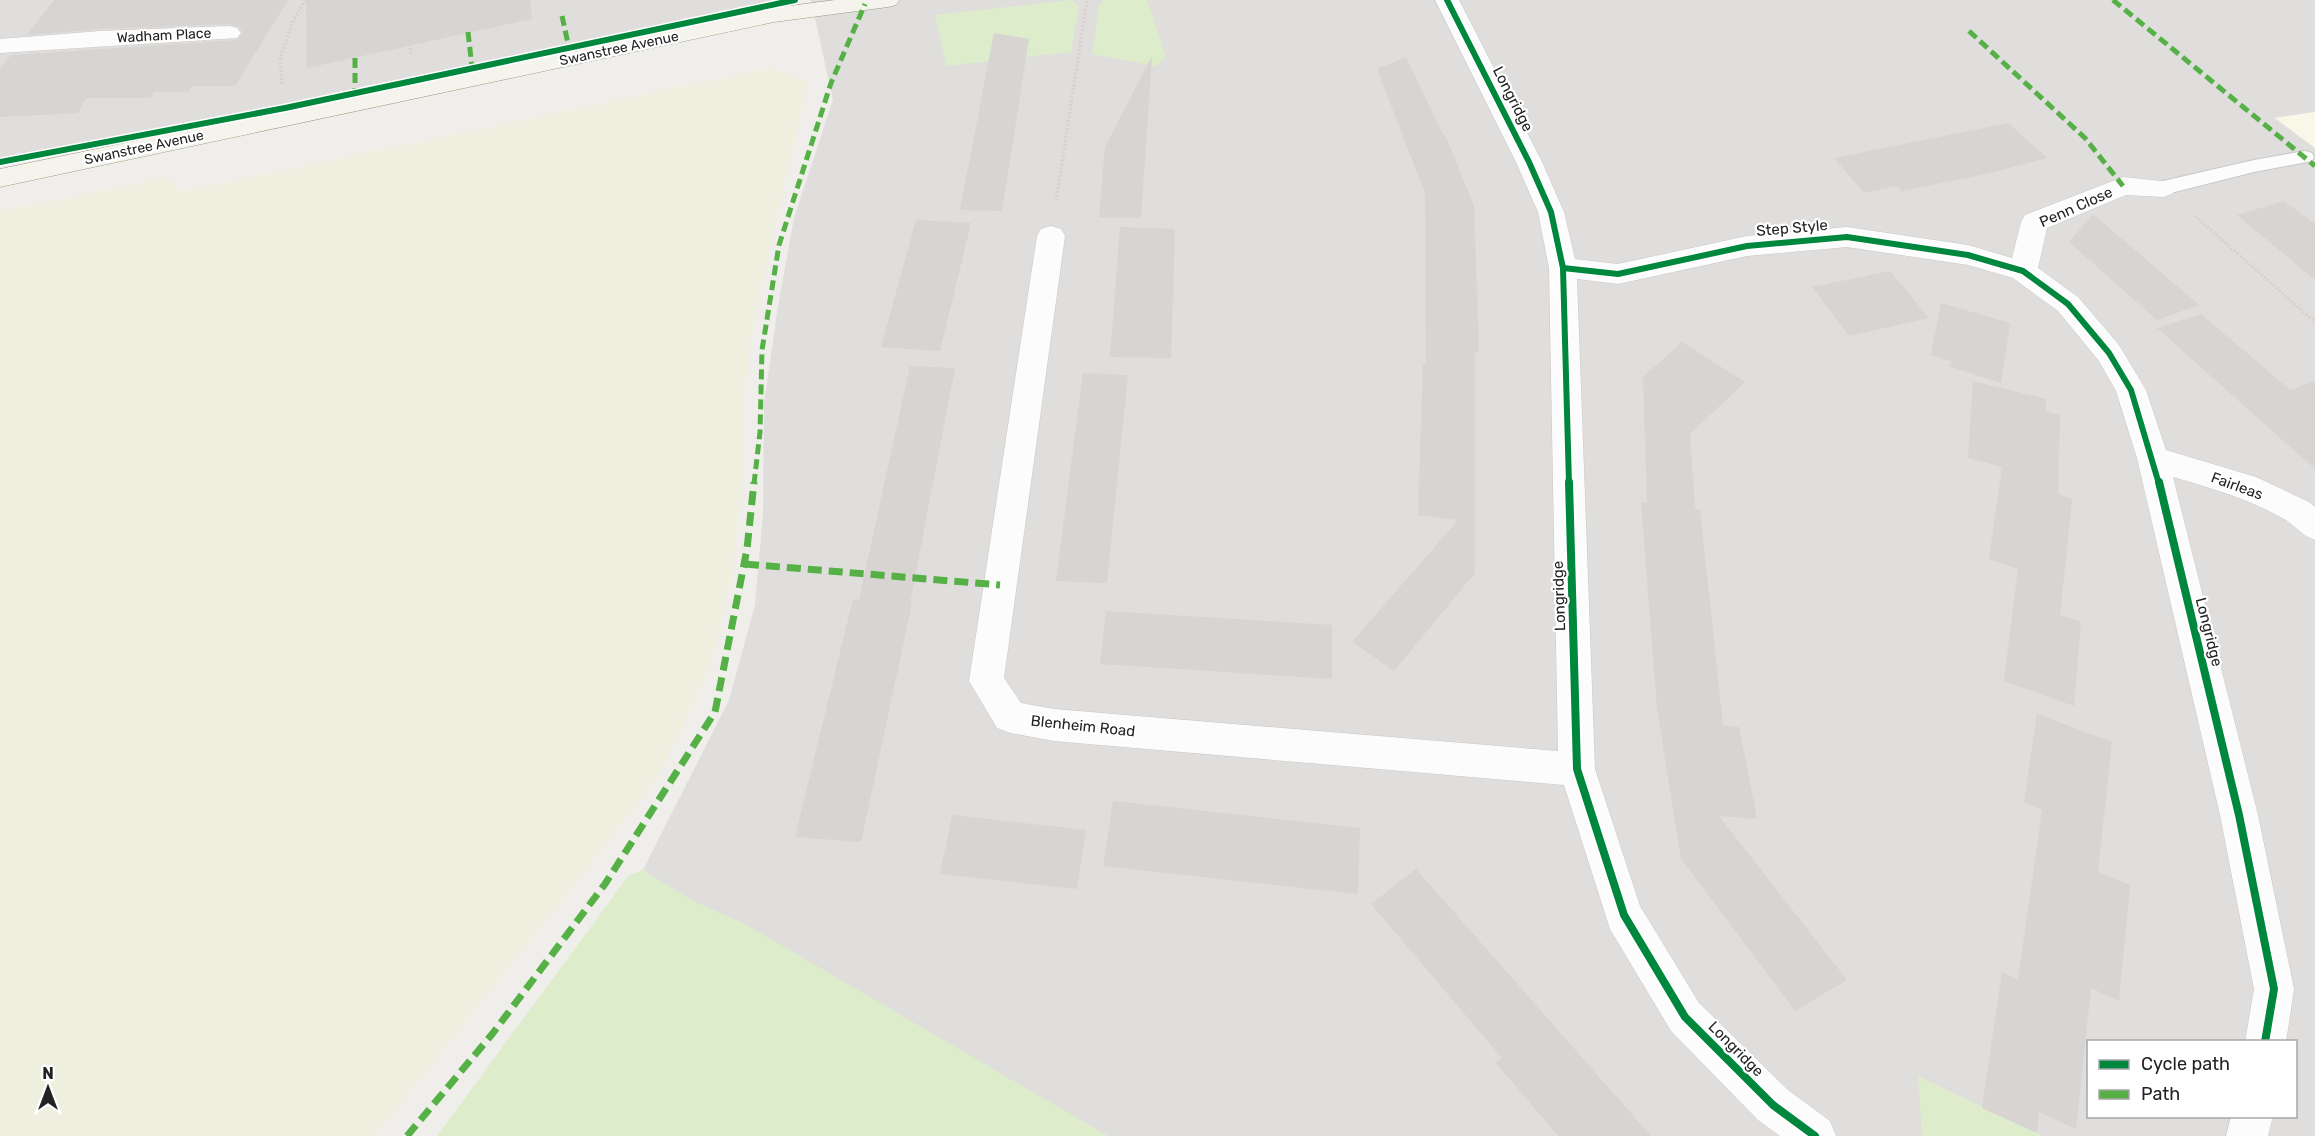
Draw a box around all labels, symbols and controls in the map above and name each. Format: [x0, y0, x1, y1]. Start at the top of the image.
street label: Wadham Place [116, 25, 212, 46]
street label: Swanstree Avenue [558, 28, 680, 69]
street label: Longridge [1489, 63, 1537, 135]
street label: Swanstree Avenue [83, 127, 205, 168]
street label: Penn Close [2037, 183, 2115, 231]
street label: Step Style [1755, 216, 1829, 240]
street label: Fairleas [2209, 468, 2266, 504]
street label: Longridge [1549, 560, 1569, 632]
street label: Longridge [2192, 596, 2226, 668]
street label: Blenheim Road [1030, 712, 1136, 740]
street label: Longridge [1705, 1018, 1767, 1080]
legend [2087, 1040, 2297, 1118]
text: Cycle path [2141, 1053, 2230, 1075]
north arrow [18, 1058, 78, 1118]
text: N [42, 1064, 54, 1083]
text: Path [2141, 1083, 2180, 1105]

